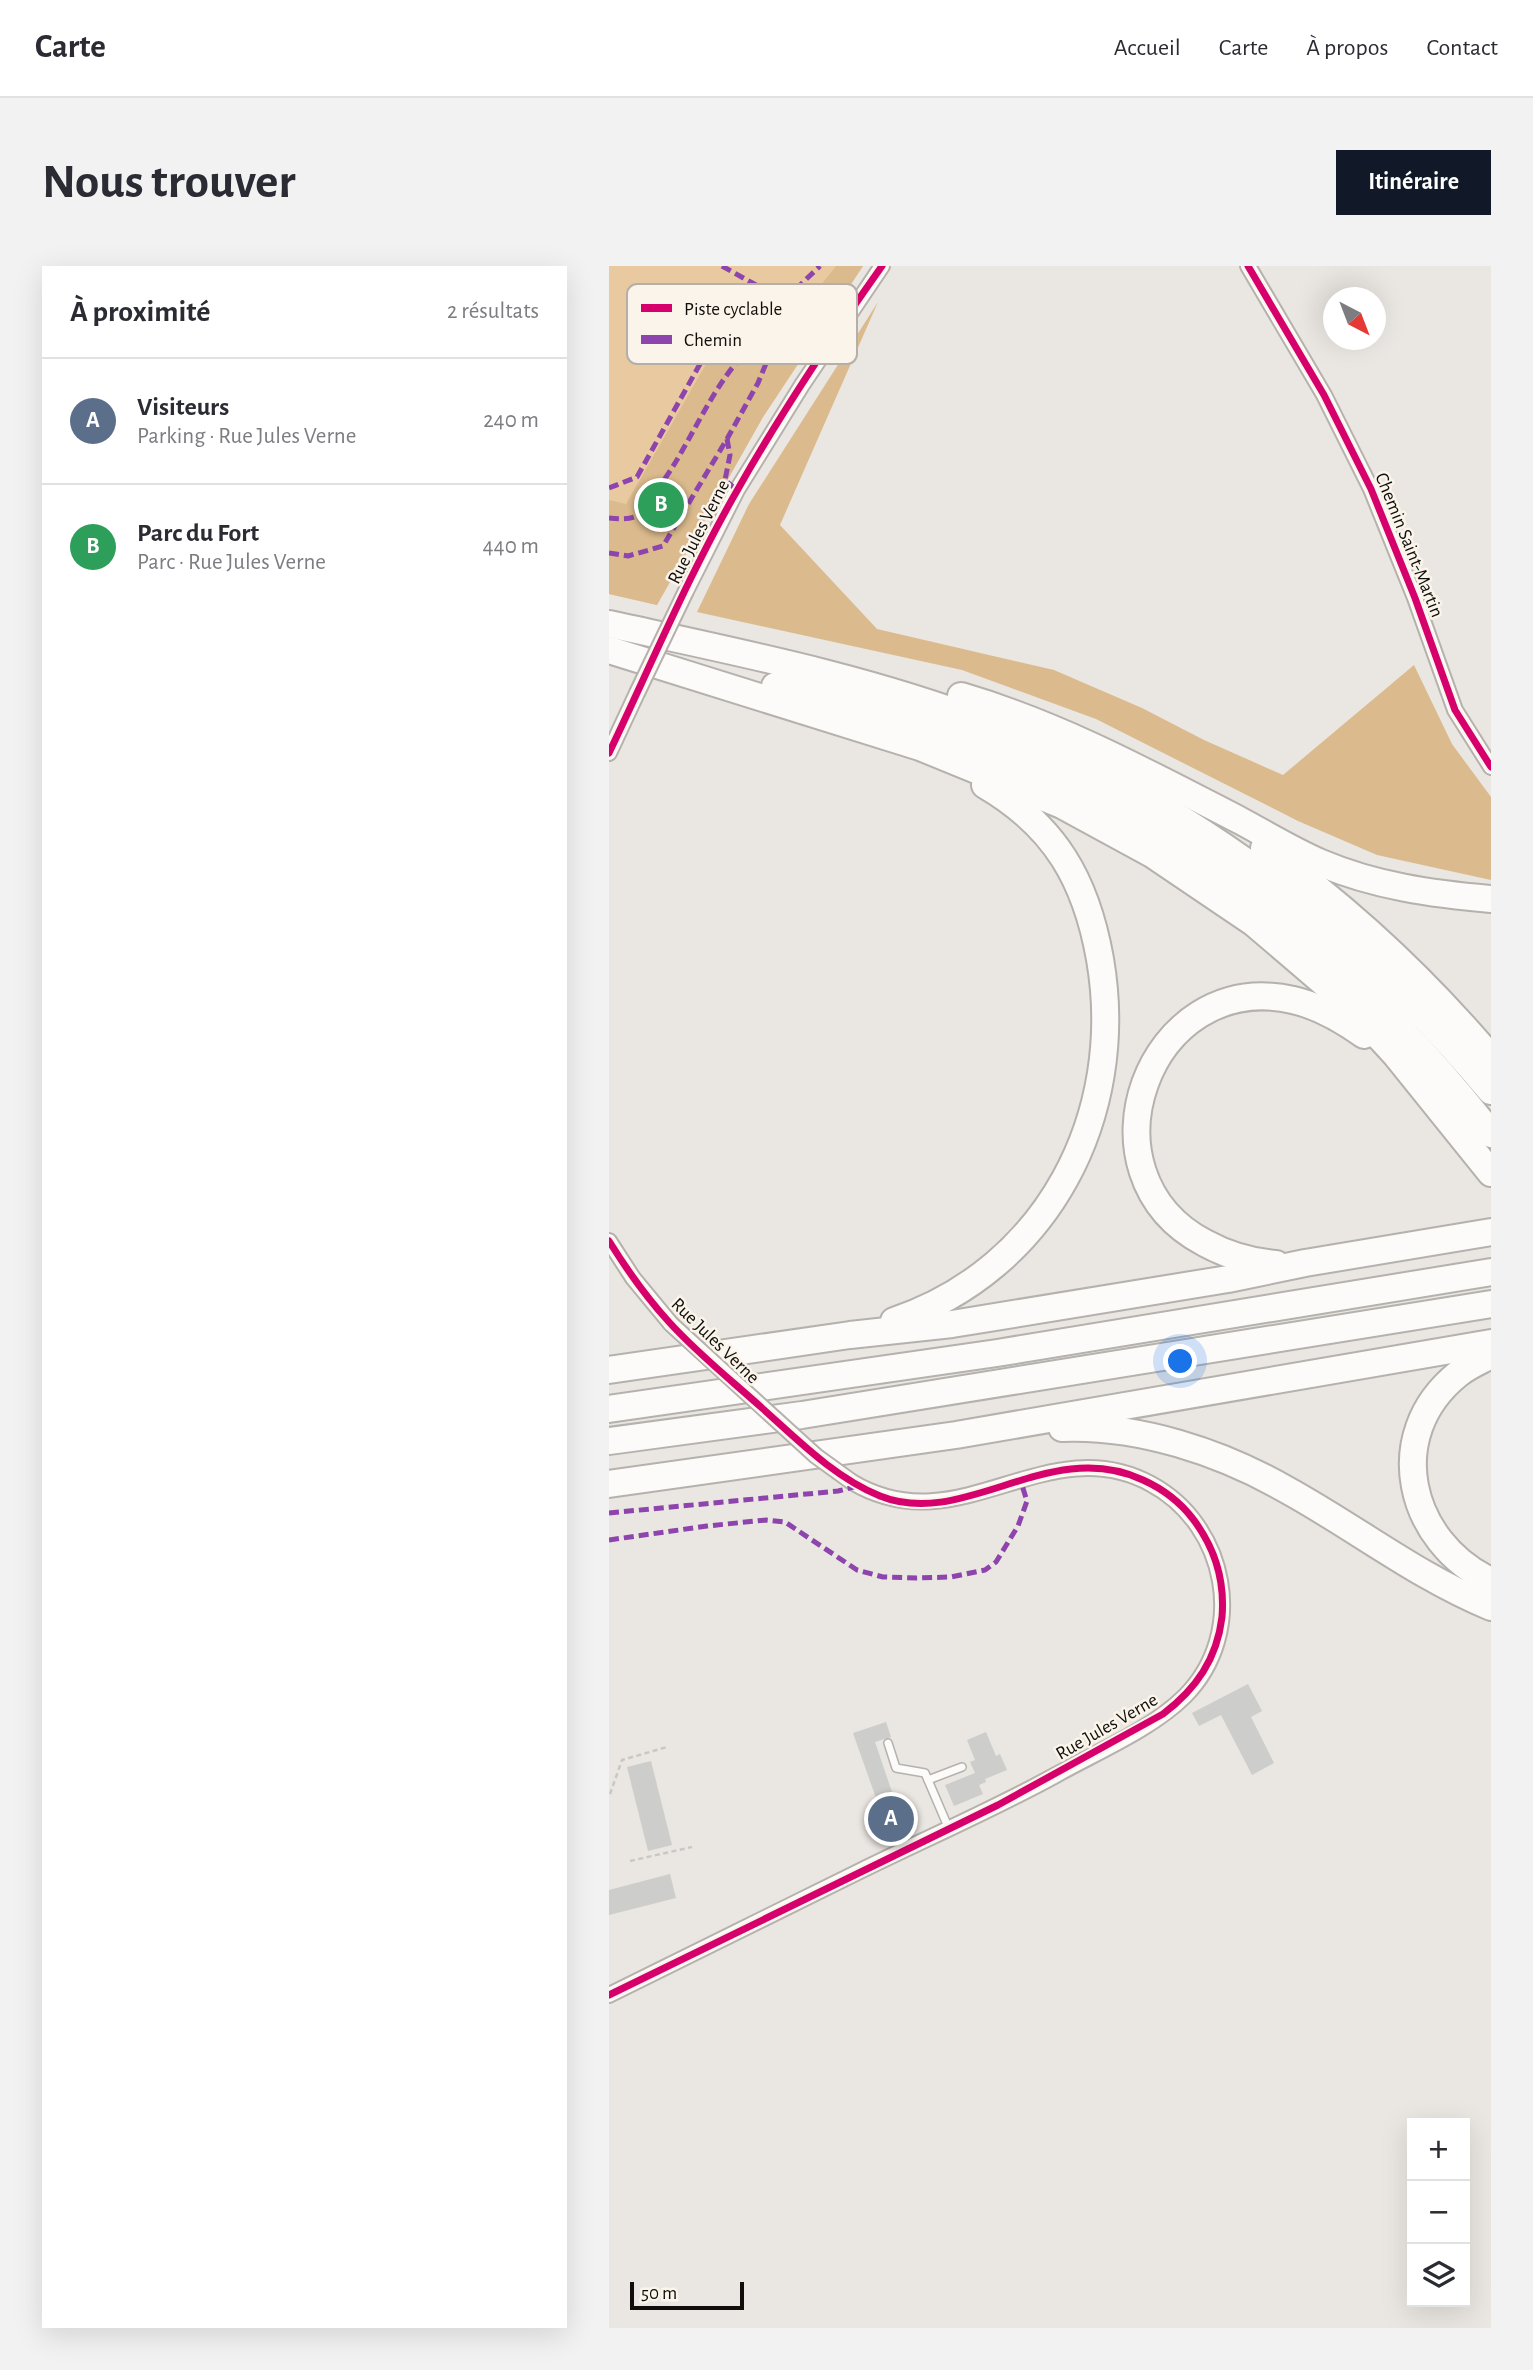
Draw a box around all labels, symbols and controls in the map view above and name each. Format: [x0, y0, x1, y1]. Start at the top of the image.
text: Carte [35, 31, 106, 64]
text: Accueil [1114, 36, 1181, 60]
text: Carte [1219, 36, 1268, 60]
text: À propos [1306, 36, 1388, 60]
text: Contact [1426, 36, 1498, 60]
button: Itinéraire [1336, 150, 1491, 215]
text: Nous trouver [42, 158, 296, 207]
legend [627, 284, 857, 364]
north arrow [1323, 287, 1386, 350]
text: À proximité [70, 297, 210, 327]
text: 2 résultats [447, 300, 539, 323]
text: Piste cyclable [684, 300, 782, 319]
text: Chemin [684, 331, 742, 350]
text: Visiteurs [137, 394, 229, 420]
text: A [86, 409, 100, 432]
text: 240 m [483, 409, 539, 432]
text: Parking · Rue Jules Verne [137, 425, 356, 448]
street label: Chemin Saint-Martin [1371, 470, 1447, 620]
street label: Rue Jules Verne [665, 477, 733, 587]
pin: B [638, 479, 684, 531]
text: Parc du Fort [137, 520, 259, 546]
text: B [86, 535, 100, 558]
text: 440 m [483, 535, 539, 558]
text: Parc · Rue Jules Verne [137, 551, 326, 574]
street label: Rue Jules Verne [667, 1295, 763, 1387]
your location [1163, 1344, 1197, 1378]
street label: Rue Jules Verne [1053, 1690, 1161, 1764]
pin: A [868, 1793, 914, 1845]
map controls [1407, 2118, 1470, 2307]
button: + [1407, 2118, 1470, 2181]
button: − [1407, 2181, 1470, 2244]
button: layers [1407, 2244, 1470, 2307]
scale bar [630, 2279, 744, 2311]
text: 50 m [641, 2284, 677, 2303]

